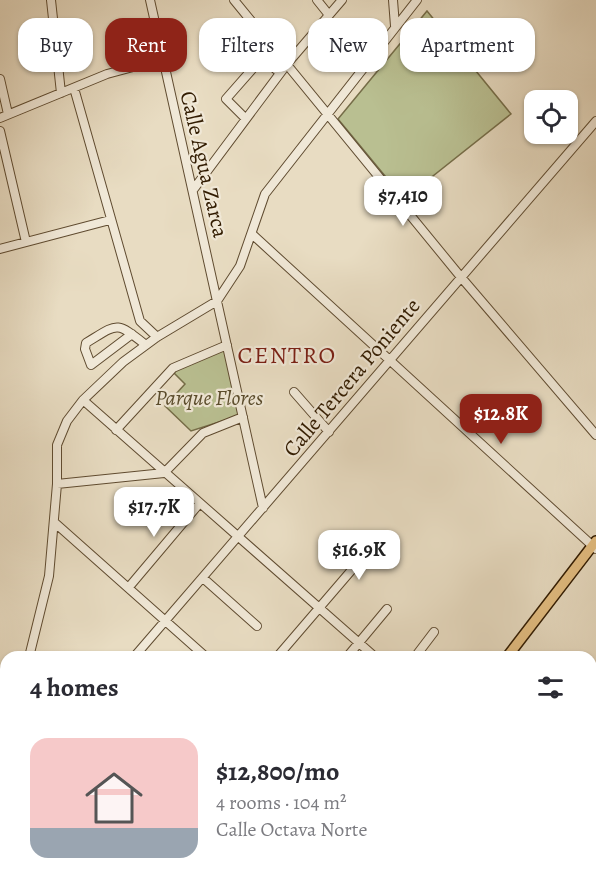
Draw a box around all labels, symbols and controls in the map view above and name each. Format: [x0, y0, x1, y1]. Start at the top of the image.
chip: Buy [18, 18, 93, 72]
chip: Rent [105, 18, 187, 72]
chip: Filters [199, 18, 296, 72]
chip: New [308, 18, 388, 72]
chip: Apartment [400, 18, 535, 72]
street label: Calle Agua Zarca [173, 88, 236, 241]
map controls [524, 90, 578, 144]
button: locate [524, 90, 578, 144]
pin: $7,410 [354, 176, 452, 227]
text: $7,410 [378, 182, 428, 209]
street label: Calle Tercera Poniente [276, 292, 427, 463]
district label: CENTRO [237, 339, 337, 371]
park label: Parque Flores [155, 383, 264, 413]
pin: $12.8K [452, 394, 550, 445]
text: $12.8K [474, 400, 528, 427]
pin: $17.7K [105, 487, 203, 538]
text: $17.7K [128, 493, 180, 520]
pin: $16.9K [310, 530, 408, 581]
text: $16.9K [332, 536, 386, 563]
text: 4 homes [30, 670, 119, 705]
icon: filters [534, 671, 567, 704]
text: $12,800/mo [216, 754, 339, 789]
icon: home [78, 762, 150, 834]
text: 4 rooms · 104 m² [216, 789, 347, 816]
text: Calle Octava Norte [216, 816, 367, 843]

